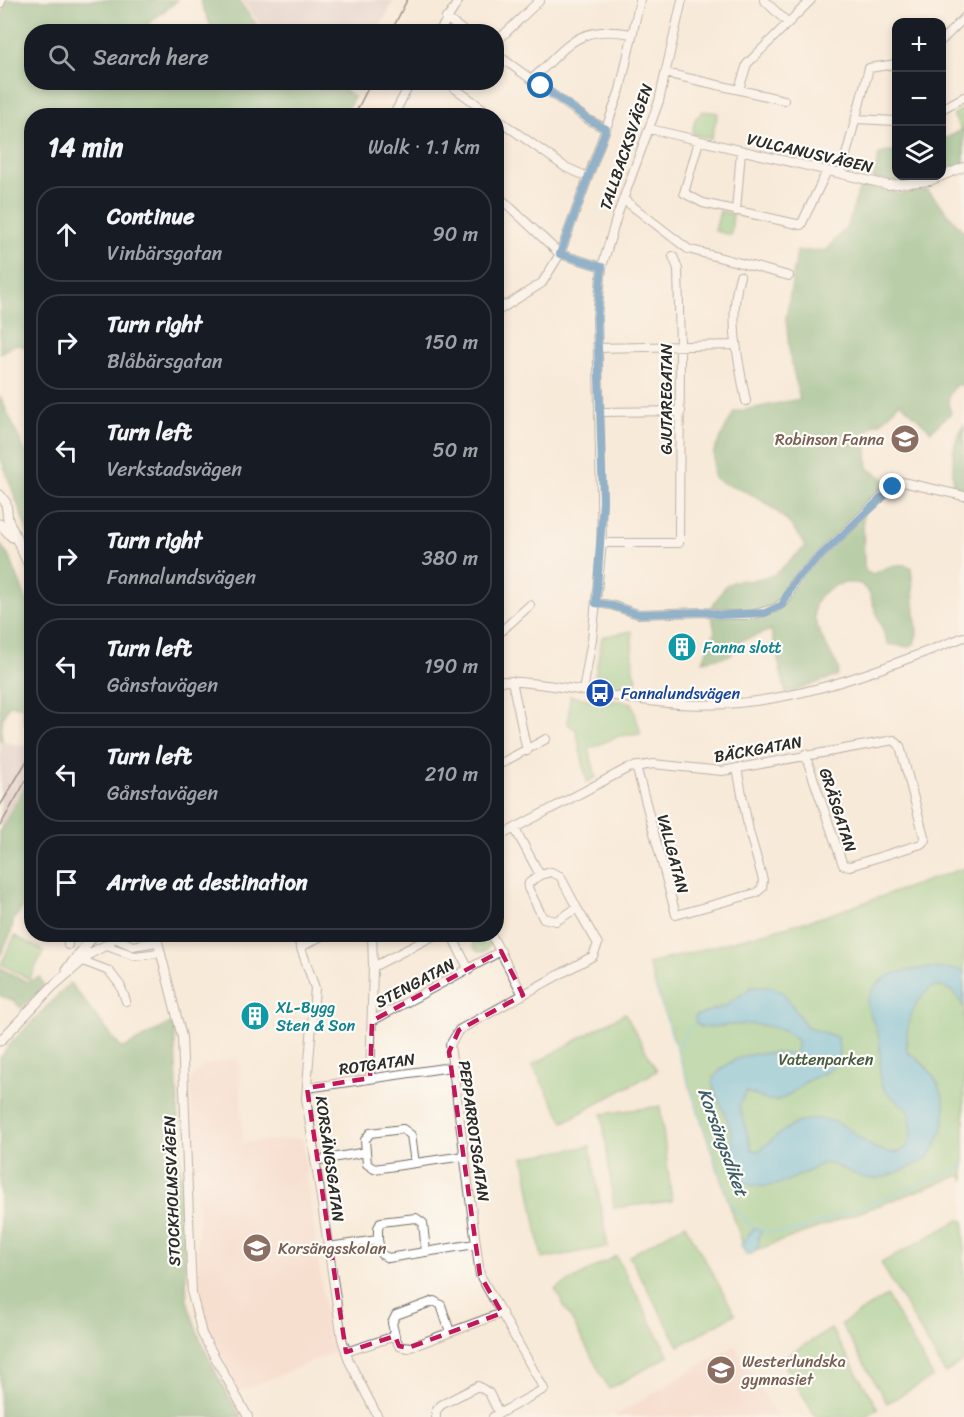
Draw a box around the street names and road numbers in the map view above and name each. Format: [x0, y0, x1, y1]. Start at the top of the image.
street label: TALLBACKSVÄGEN [591, 80, 661, 214]
street label: VULCANUSVÄGEN [744, 124, 877, 182]
street label: GJUTAREGATAN [652, 343, 681, 455]
street label: BÄCKGATAN [712, 727, 804, 771]
street label: GRÄSGATAN [811, 764, 865, 856]
street label: VALLGATAN [649, 811, 697, 897]
street label: STENGATAN [370, 950, 460, 1016]
street label: ROTGATAN [337, 1044, 418, 1084]
street label: PEPPARROTSGATAN [450, 1058, 498, 1204]
street label: KORSÄNGSGATAN [307, 1094, 353, 1224]
street label: STOCKHOLMSVÄGEN [155, 1115, 189, 1267]

